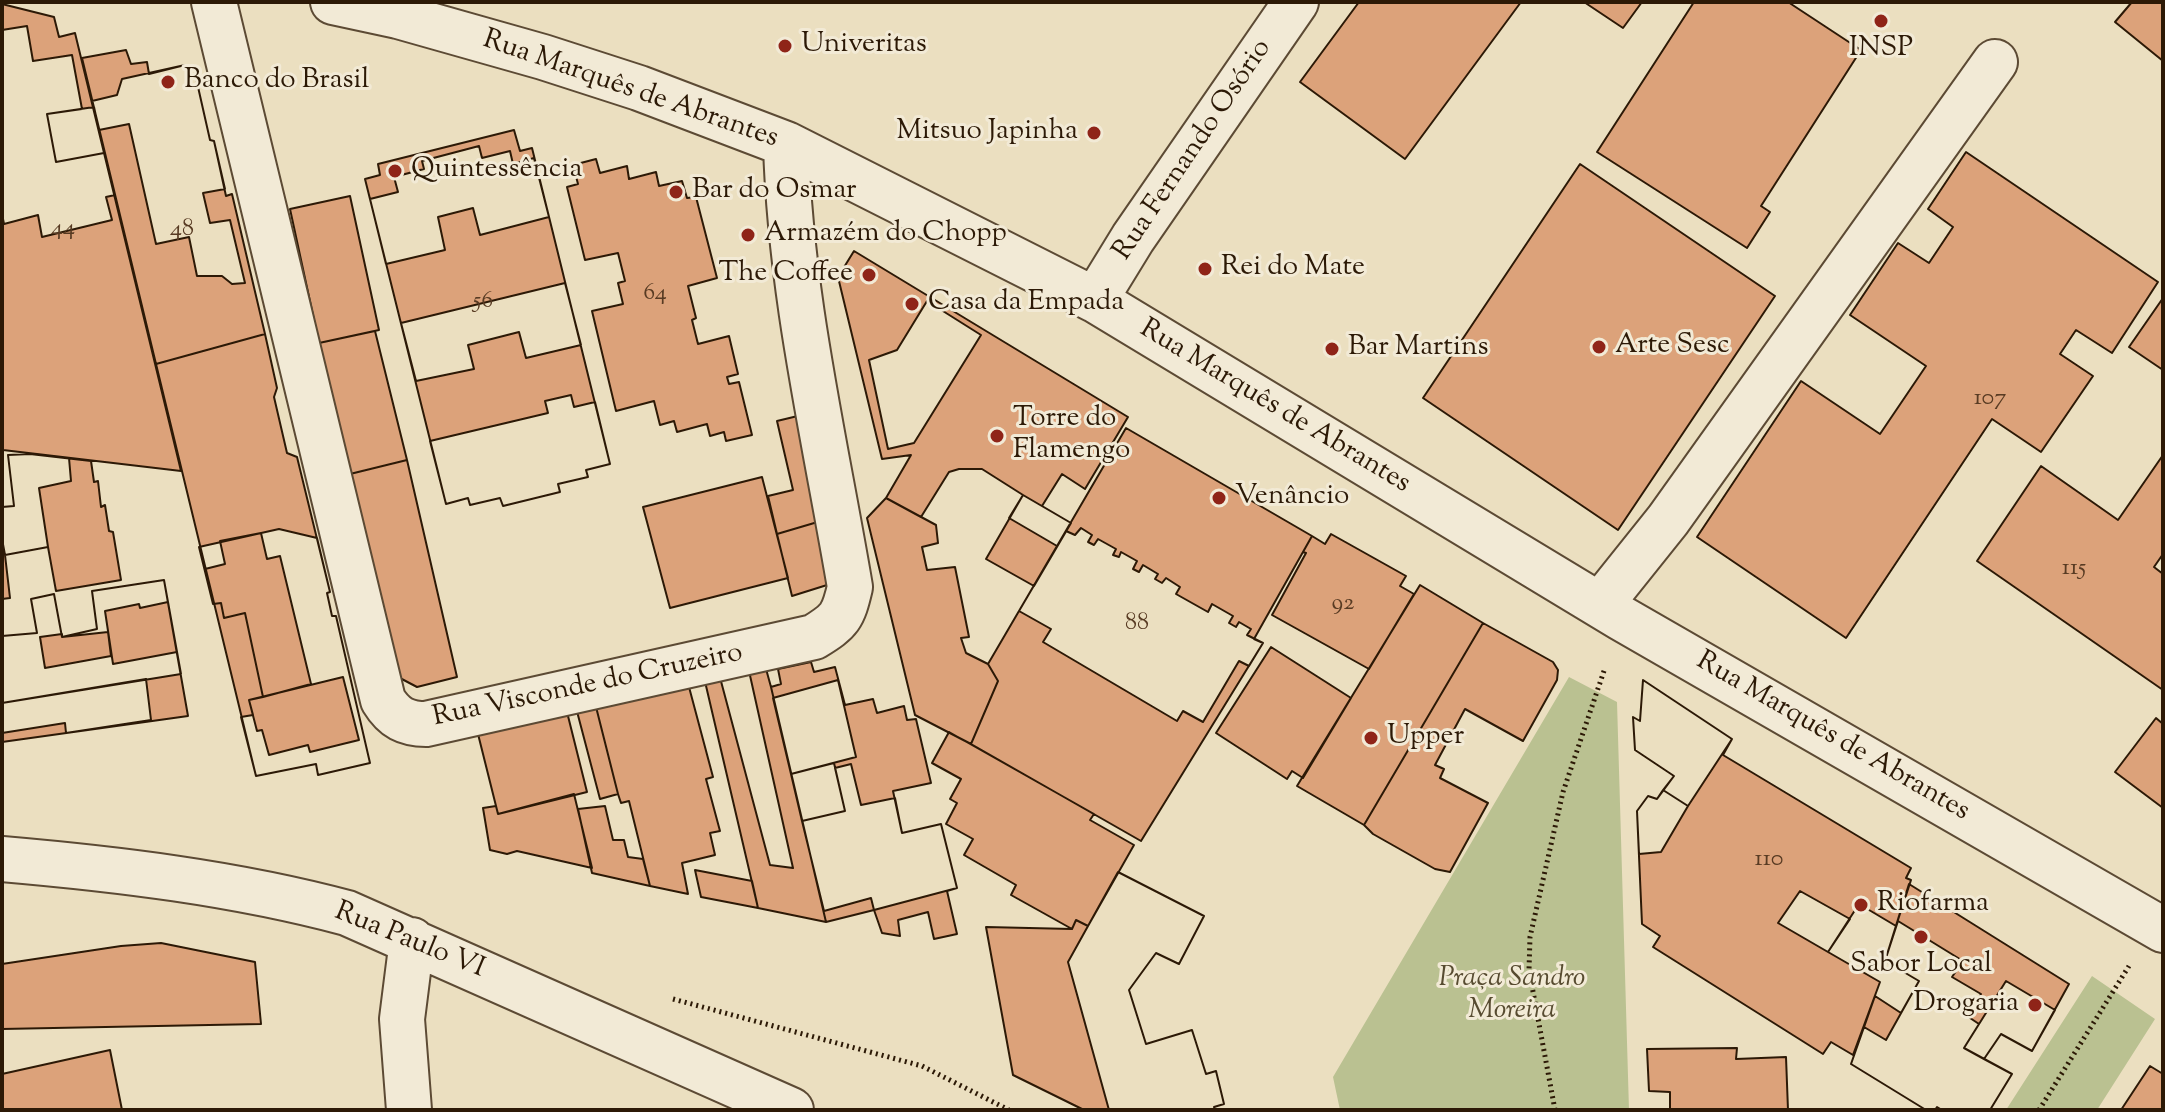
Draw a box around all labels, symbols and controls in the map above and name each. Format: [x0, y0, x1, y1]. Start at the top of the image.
marker: INSP [1872, 12, 1890, 30]
street label: Rua Marquês de Abrantes [478, 25, 782, 157]
place label: Univeritas [801, 29, 927, 63]
place label: INSP [1849, 33, 1913, 67]
street label: Rua Fernando Osório [1108, 34, 1280, 268]
marker: Univeritas [776, 37, 794, 55]
place label: Banco do Brasil [184, 65, 369, 99]
marker: Banco do Brasil [159, 73, 177, 91]
place label: Mitsuo Japinha [896, 116, 1078, 150]
marker: Mitsuo Japinha [1085, 124, 1103, 142]
place label: Quintessência [411, 154, 582, 188]
marker: Quintessência [386, 162, 404, 180]
place label: Bar do Osmar [692, 175, 856, 209]
marker: Bar do Osmar [667, 183, 685, 201]
house number: 44 [51, 216, 75, 244]
house number: 48 [170, 217, 194, 245]
place label: Armazém do Chopp [764, 218, 1007, 252]
marker: Armazém do Chopp [739, 226, 757, 244]
place label: Rei do Mate [1221, 252, 1365, 286]
place label: The Coffee [719, 258, 853, 292]
marker: Rei do Mate [1196, 260, 1214, 278]
marker: The Coffee [860, 266, 878, 284]
house number: 64 [643, 281, 667, 309]
place label: Casa da Empada [928, 287, 1124, 321]
house number: 56 [473, 289, 493, 317]
marker: Casa da Empada [903, 295, 921, 313]
street label: Rua Marquês de Abrantes [1132, 314, 1416, 502]
place label: Arte Sesc [1615, 330, 1730, 364]
place label: Bar Martins [1348, 332, 1488, 366]
marker: Arte Sesc [1590, 338, 1608, 356]
marker: Bar Martins [1323, 340, 1341, 358]
house number: 107 [1974, 386, 2006, 414]
place label: Torre do Flamengo [1013, 403, 1130, 469]
marker: Torre do Flamengo [988, 427, 1006, 445]
place label: Venâncio [1235, 481, 1349, 515]
marker: Venâncio [1210, 489, 1228, 507]
house number: 115 [2062, 556, 2086, 584]
house number: 92 [1332, 591, 1354, 619]
house number: 88 [1125, 611, 1149, 639]
street label: Rua Visconde do Cruzeiro [430, 638, 746, 736]
street label: Rua Marquês de Abrantes [1689, 646, 1975, 830]
place label: Upper [1387, 721, 1464, 755]
marker: Upper [1362, 729, 1380, 747]
house number: 110 [1755, 847, 1783, 875]
place label: Riofarma [1877, 888, 1989, 922]
marker: Riofarma [1852, 896, 1870, 914]
street label: Rua Paulo VI [329, 897, 489, 987]
marker: Sabor Local [1912, 928, 1930, 946]
place label: Sabor Local [1850, 949, 1992, 983]
park label: Praça Sandro Moreira [1439, 963, 1585, 1029]
place label: Drogaria [1913, 988, 2019, 1022]
marker: Drogaria [2026, 996, 2044, 1014]

